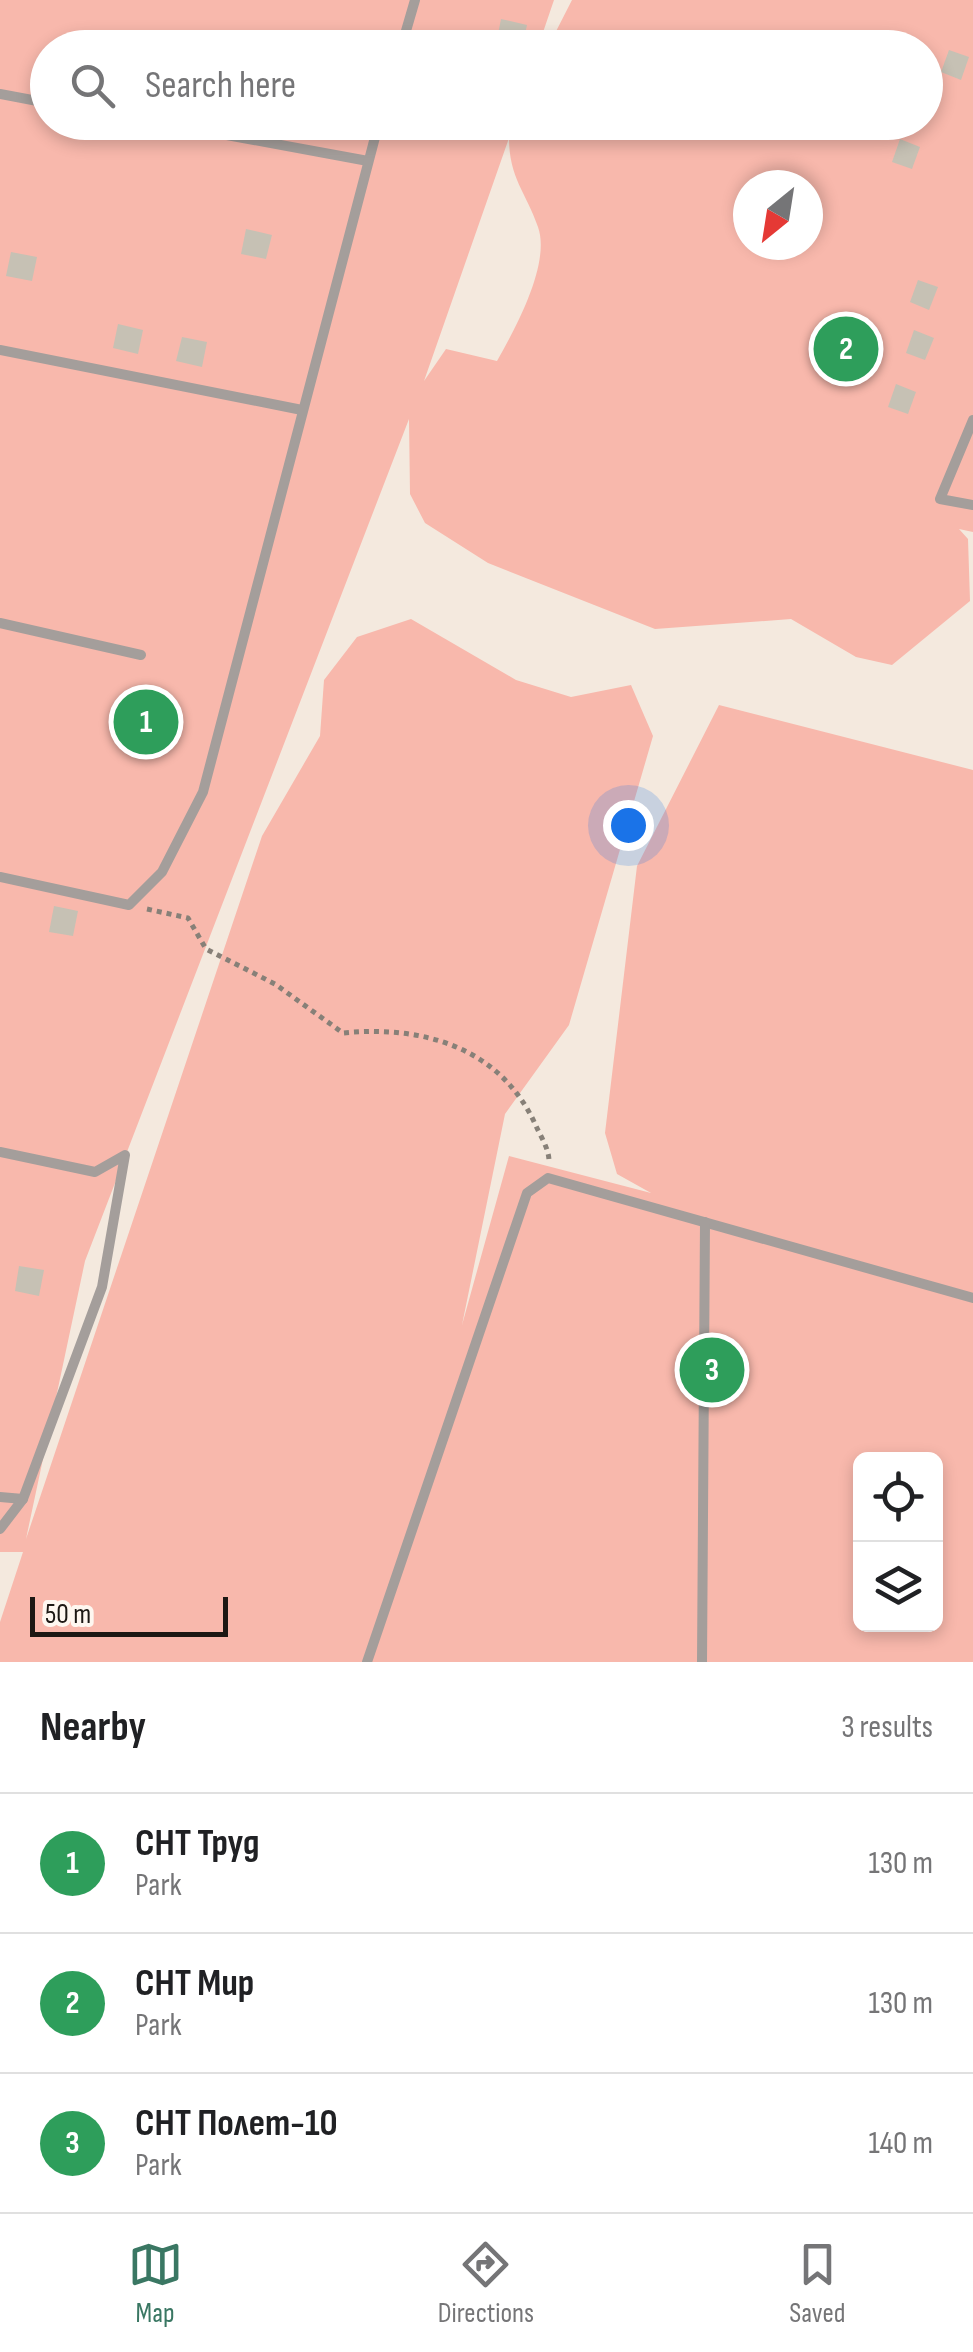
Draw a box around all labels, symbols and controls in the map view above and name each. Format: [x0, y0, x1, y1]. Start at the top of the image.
search box [30, 30, 943, 140]
icon: search [65, 58, 120, 113]
text: Search here [145, 63, 296, 108]
north arrow [733, 170, 823, 260]
pin: 2 [814, 312, 878, 386]
pin: 1 [114, 684, 178, 760]
your location [603, 800, 654, 851]
pin: 3 [680, 1332, 744, 1408]
map controls [853, 1452, 943, 1632]
button: locate [853, 1452, 943, 1542]
button: layers [853, 1542, 943, 1632]
scale bar [30, 1592, 228, 1636]
text: 50 m [45, 1598, 91, 1631]
text: Nearby [40, 1702, 146, 1753]
text: 3 results [841, 1708, 933, 1747]
text: СНТ Труд [135, 1821, 260, 1866]
text: 1 [66, 1844, 79, 1883]
text: 130 m [868, 1844, 933, 1883]
text: Park [135, 1866, 182, 1905]
text: СНТ Мир [135, 1961, 254, 2006]
text: 2 [65, 1984, 80, 2023]
text: 130 m [868, 1984, 933, 2023]
text: Park [135, 2006, 182, 2045]
text: СНТ Полет-10 [135, 2101, 338, 2146]
text: 3 [65, 2124, 80, 2163]
text: 140 m [869, 2124, 933, 2163]
text: Park [135, 2146, 182, 2185]
tab: Map [128, 2237, 183, 2330]
tab: Directions [438, 2237, 534, 2330]
tab: Saved [789, 2237, 845, 2330]

